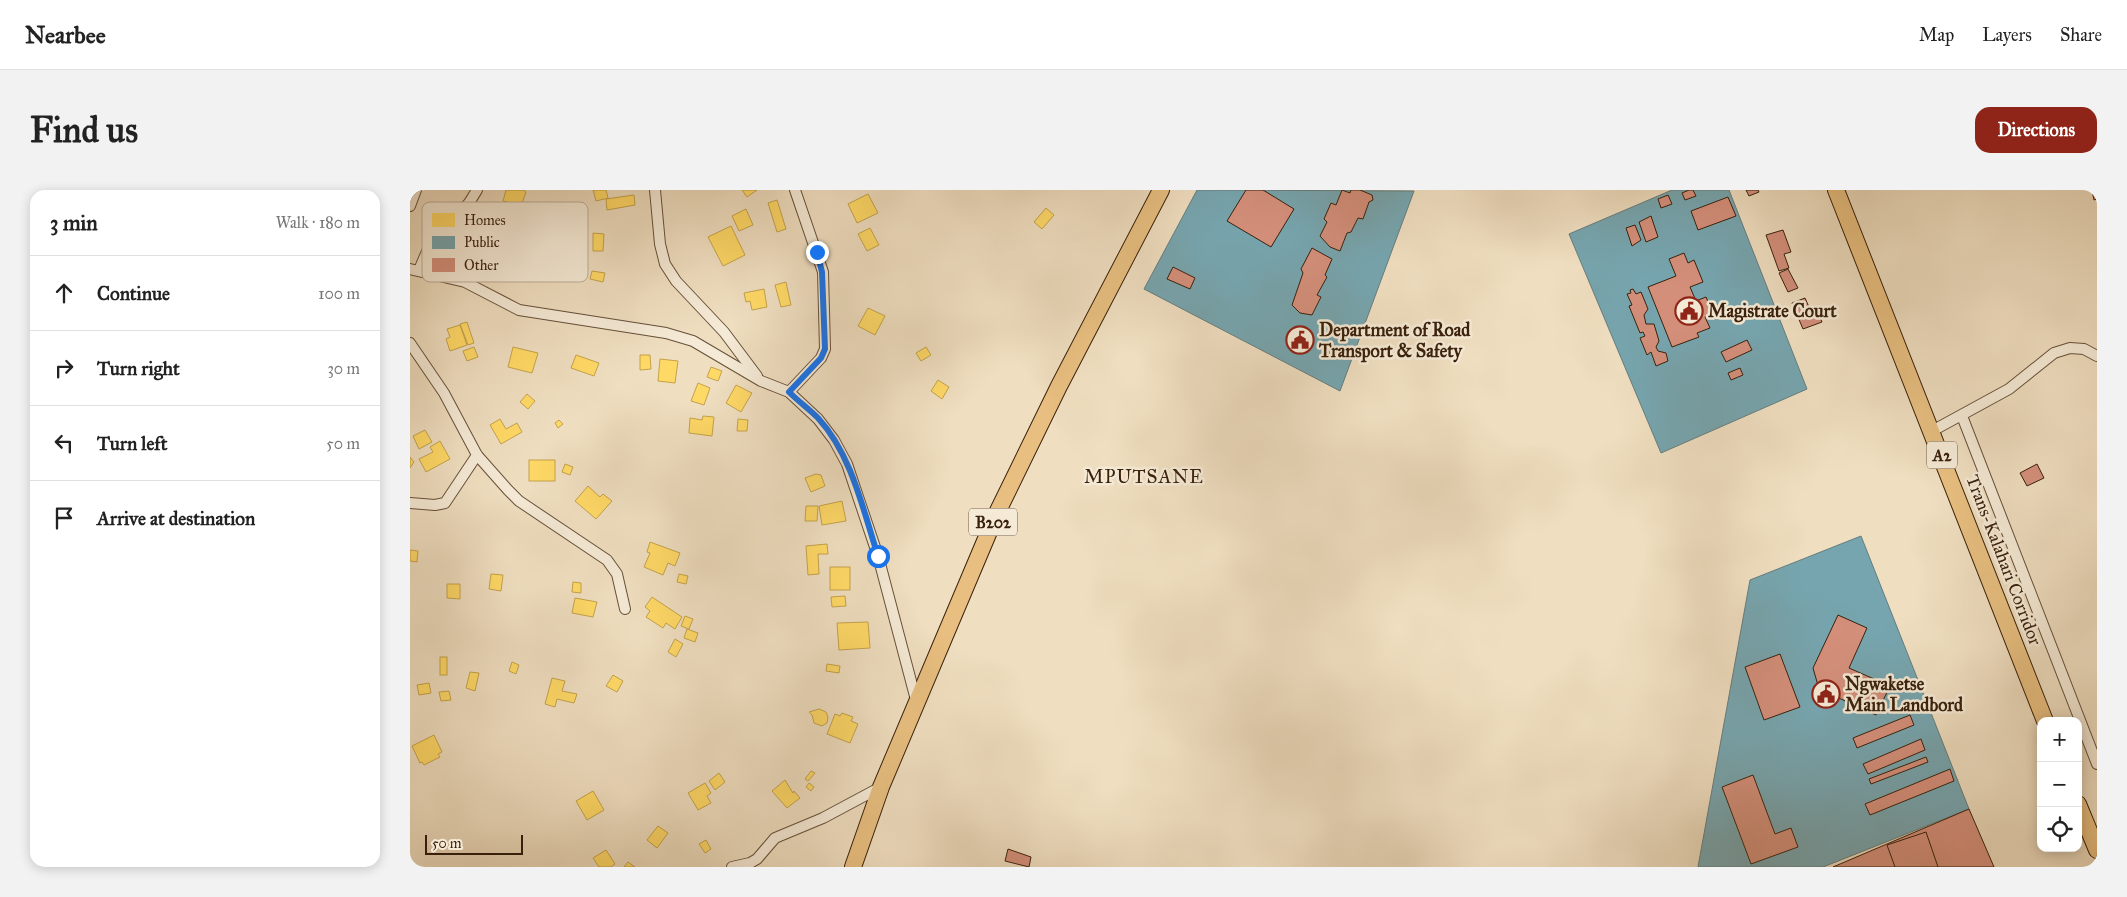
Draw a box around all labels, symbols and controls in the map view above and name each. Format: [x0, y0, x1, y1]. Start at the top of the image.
text: Nearbee [25, 20, 106, 50]
text: Map [1919, 24, 1954, 46]
text: Layers [1982, 24, 2032, 46]
text: Share [2060, 24, 2102, 46]
button: Directions [1975, 107, 2097, 153]
text: Find us [30, 109, 138, 152]
legend [422, 202, 588, 282]
text: 3 min [50, 210, 98, 236]
text: Homes [464, 212, 506, 229]
text: Walk · 180 m [276, 213, 360, 232]
text: Public [464, 234, 500, 251]
route end [806, 241, 829, 264]
text: Other [464, 257, 499, 274]
icon: ahead [50, 279, 78, 307]
text: Continue [97, 282, 170, 305]
text: 100 m [318, 284, 360, 303]
public building icon: Magistrate Court [1674, 296, 1704, 326]
place label: Magistrate Court [1708, 300, 1837, 323]
place label: Department of Road Transport & Safety [1318, 319, 1471, 363]
public building icon: Department of Road Transport & Safety [1285, 325, 1315, 355]
icon: right [50, 354, 78, 382]
text: Turn right [97, 357, 180, 380]
text: 30 m [327, 359, 360, 378]
icon: left [50, 429, 78, 457]
text: Turn left [97, 432, 167, 455]
text: 50 m [326, 434, 360, 453]
road number: A2 [1927, 442, 1957, 468]
district label: MPUTSANE [1084, 465, 1204, 488]
street label: Trans-Kalahari Corridor [1961, 472, 2047, 649]
icon: arrive [50, 504, 78, 532]
text: Arrive at destination [97, 507, 255, 530]
road number: B202 [969, 508, 1017, 536]
route start [867, 545, 890, 568]
place label: Ngwaketse Main Landbord [1845, 673, 1964, 716]
public building icon: Ngwaketse Main Landbord [1811, 679, 1841, 709]
map controls [2037, 717, 2082, 852]
button: + [2037, 717, 2082, 762]
button: − [2037, 762, 2082, 807]
button: locate [2037, 807, 2082, 852]
scale bar [425, 832, 522, 855]
text: 50 m [432, 835, 461, 852]

